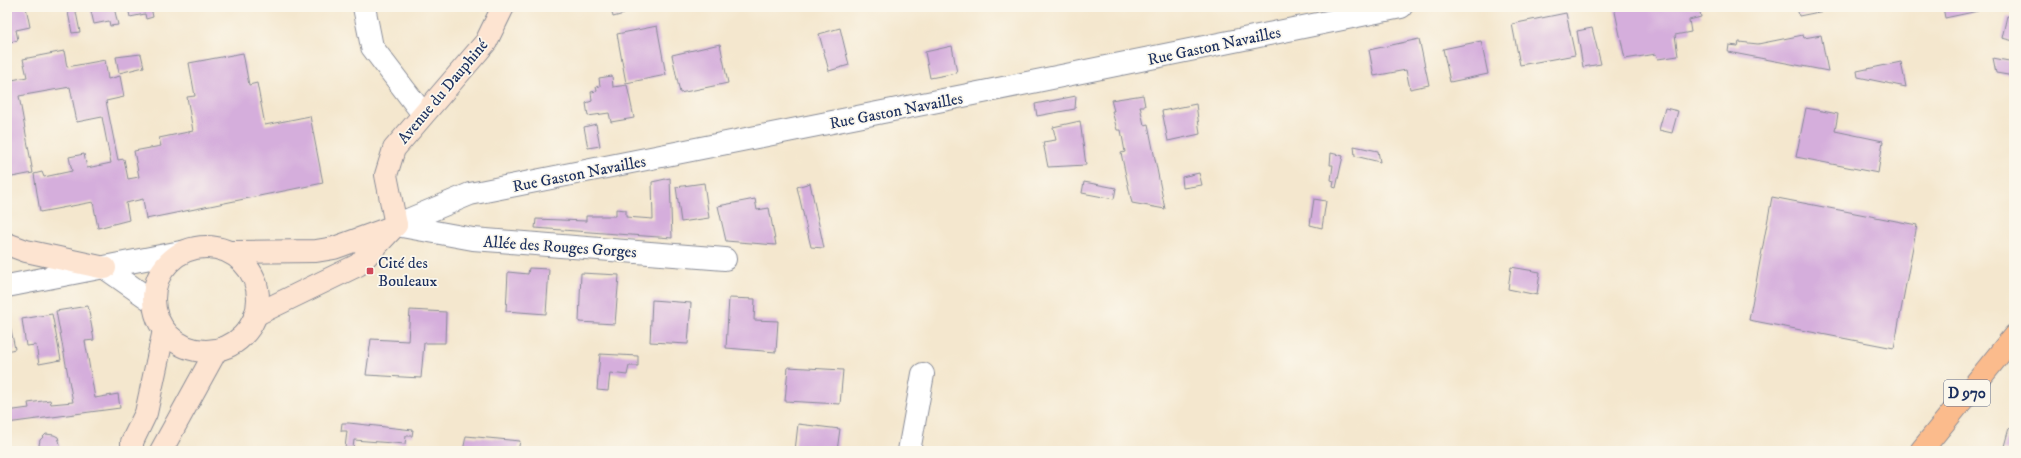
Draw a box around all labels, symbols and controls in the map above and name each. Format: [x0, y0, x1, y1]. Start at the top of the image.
street label: Rue Gaston Navailles [1146, 22, 1283, 70]
street label: Avenue du Dauphiné [393, 35, 493, 148]
street label: Rue Gaston Navailles [828, 88, 965, 134]
street label: Rue Gaston Navailles [511, 151, 648, 197]
street label: Allée des Rouges Gorges [483, 232, 637, 262]
place label: Cité des Bouleaux [378, 253, 438, 291]
marker: Cité des Bouleaux [365, 266, 375, 276]
road number: D 970 [1944, 380, 1990, 406]

